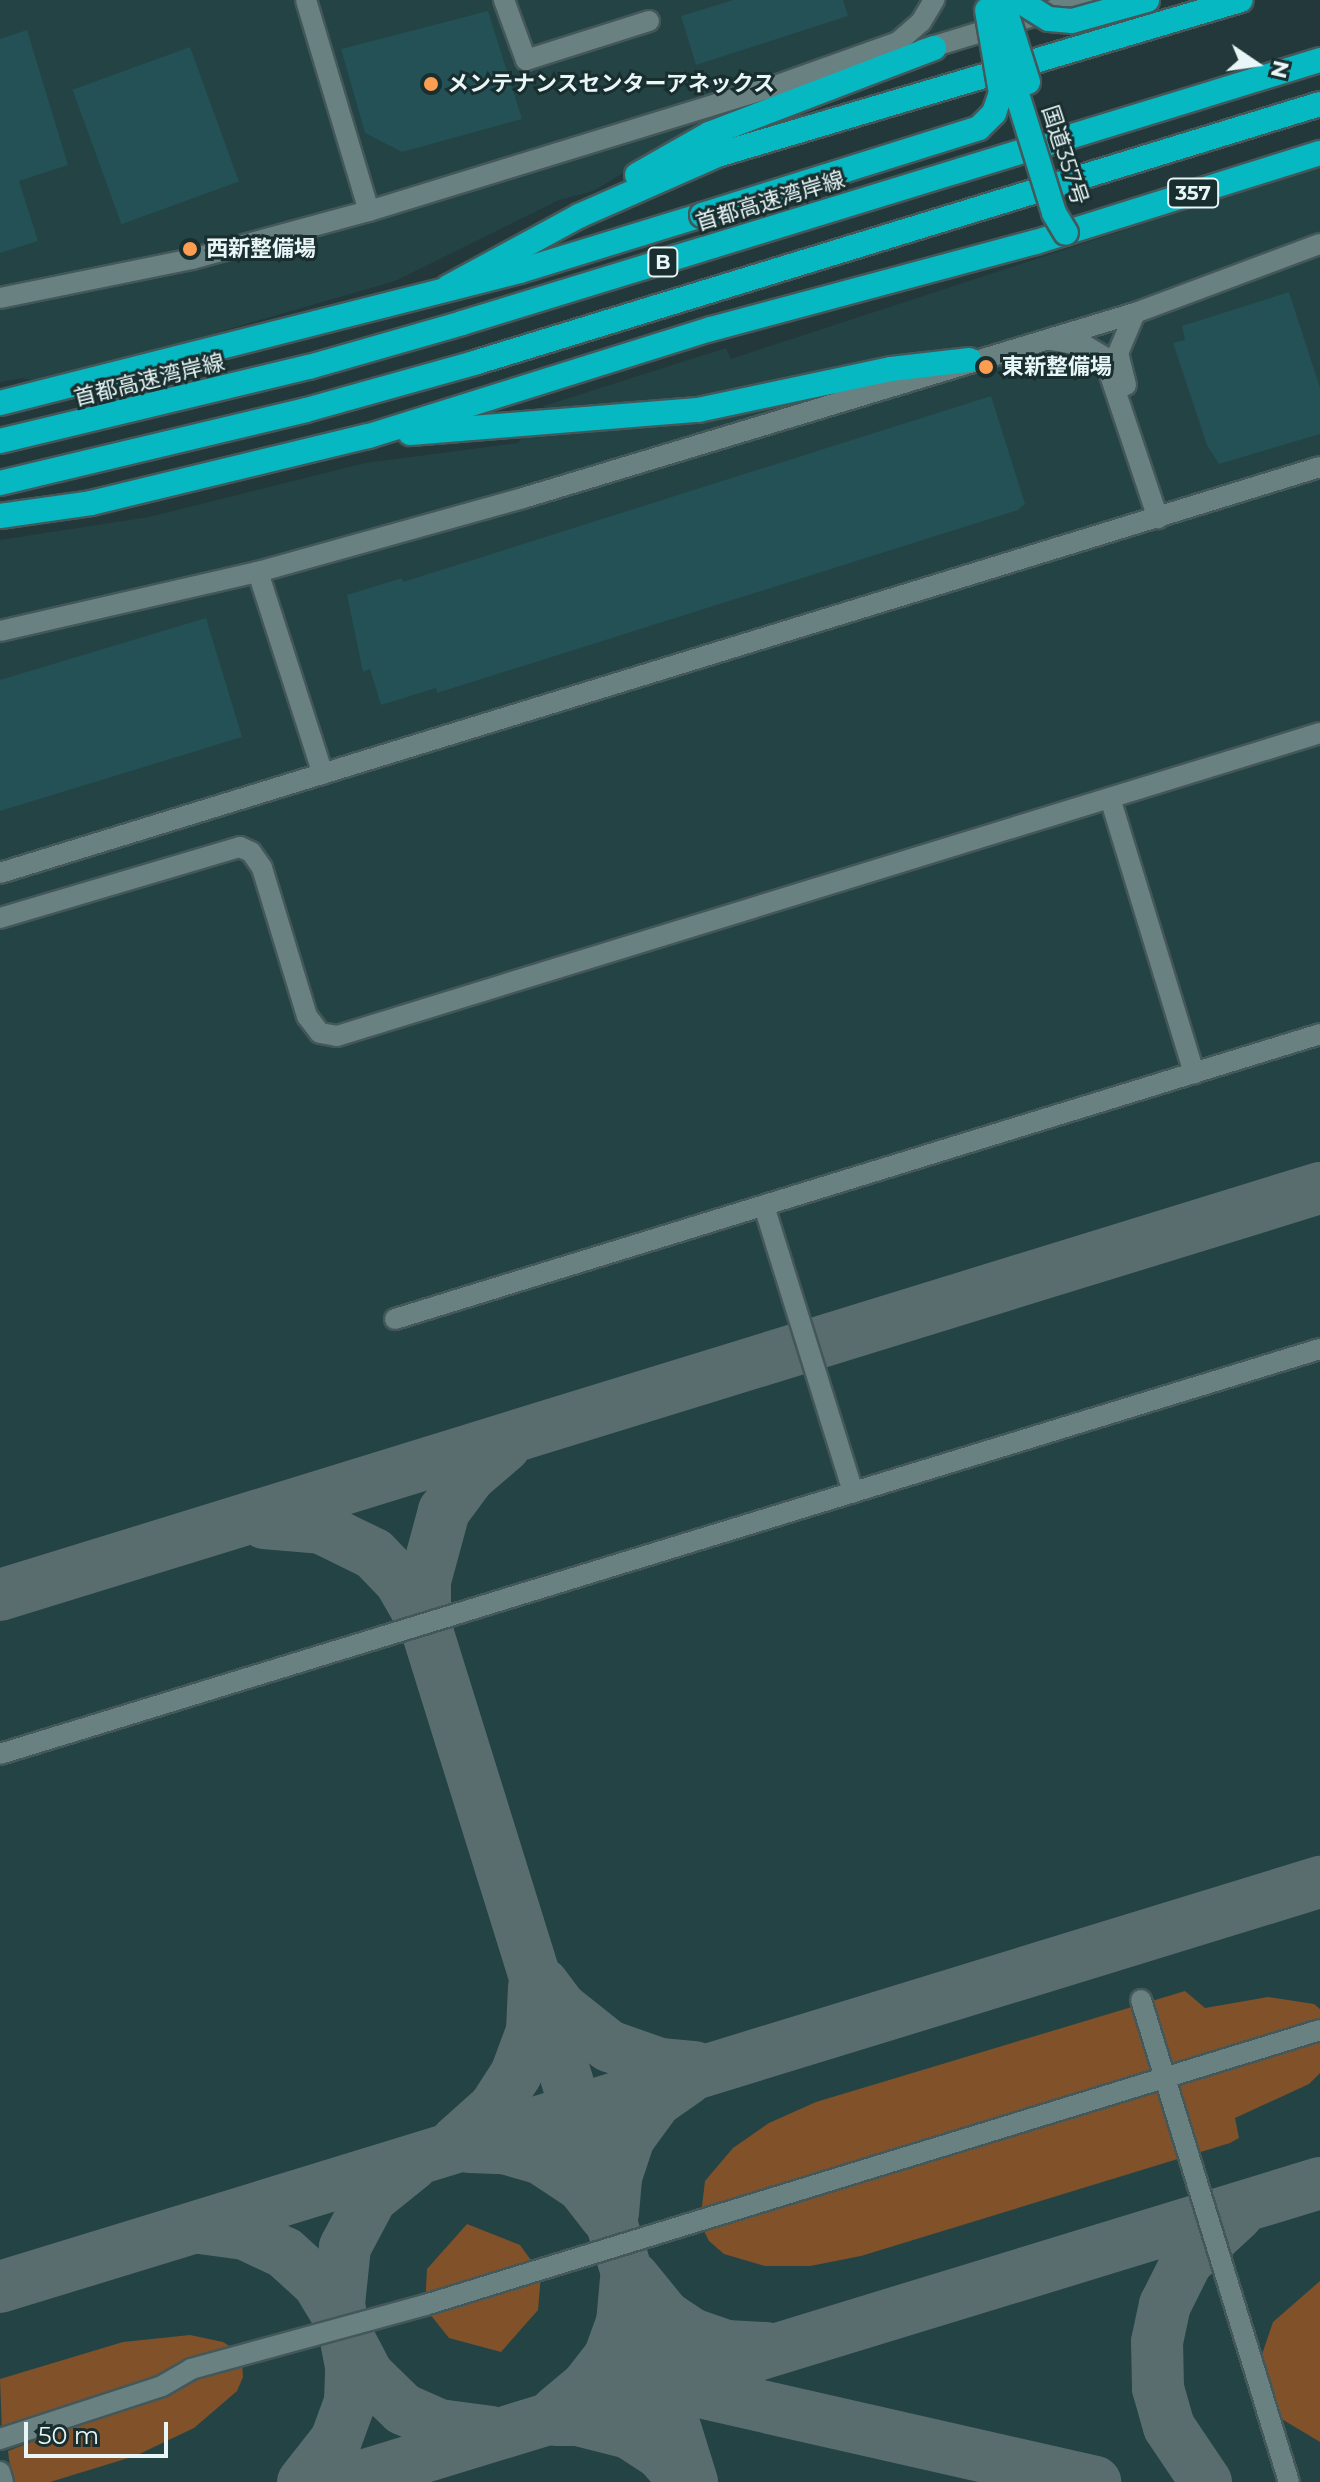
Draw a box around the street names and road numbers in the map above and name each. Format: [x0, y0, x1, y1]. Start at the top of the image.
street label: 国道357号 [1036, 102, 1094, 208]
street label: 首都高速湾岸線 [693, 166, 847, 236]
road number: 357 [1167, 177, 1219, 209]
road number: B [647, 246, 679, 278]
street label: 首都高速湾岸線 [71, 349, 227, 411]

